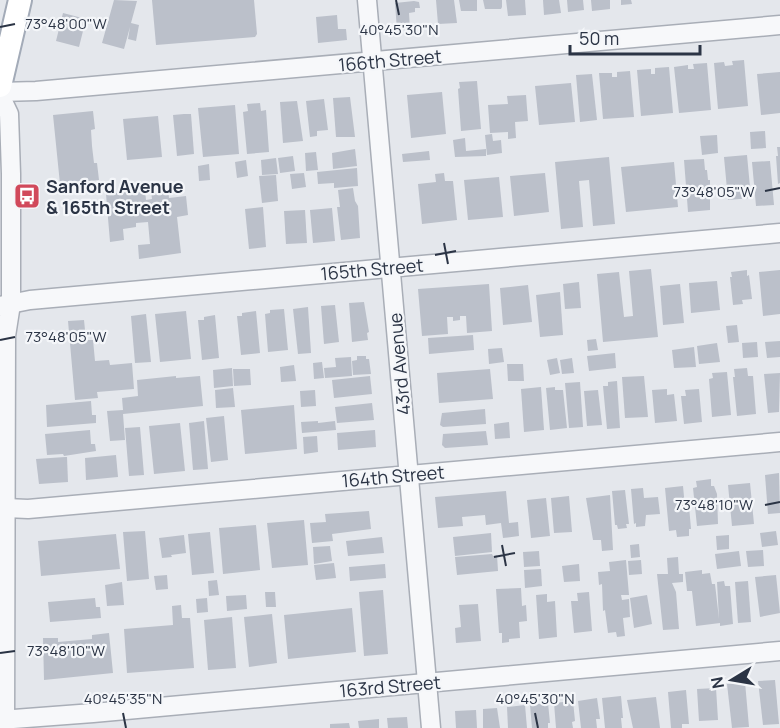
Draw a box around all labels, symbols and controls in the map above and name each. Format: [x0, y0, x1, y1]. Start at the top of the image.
text: 73°48'00"W [25, 13, 107, 34]
scale bar [570, 18, 700, 56]
text: 40°45'30"N [359, 19, 439, 40]
text: 50 m [579, 26, 619, 50]
street label: 166th Street [337, 44, 443, 76]
place label: Sanford Avenue & 165th Street [46, 174, 184, 219]
bus stop icon: Sanford Avenue & 165th Street [12, 181, 42, 211]
text: 73°48'05"W [673, 181, 755, 202]
street label: 165th Street [320, 253, 424, 285]
street label: 43rd Avenue [383, 312, 415, 416]
text: 73°48'05"W [25, 326, 107, 347]
street label: 164th Street [341, 460, 445, 492]
text: 73°48'10"W [675, 494, 753, 515]
text: 73°48'10"W [27, 640, 105, 661]
north arrow [702, 650, 762, 710]
street label: 163rd Street [338, 670, 442, 702]
text: N [705, 675, 729, 691]
text: 40°45'35"N [84, 688, 162, 709]
text: 40°45'30"N [495, 688, 575, 709]

